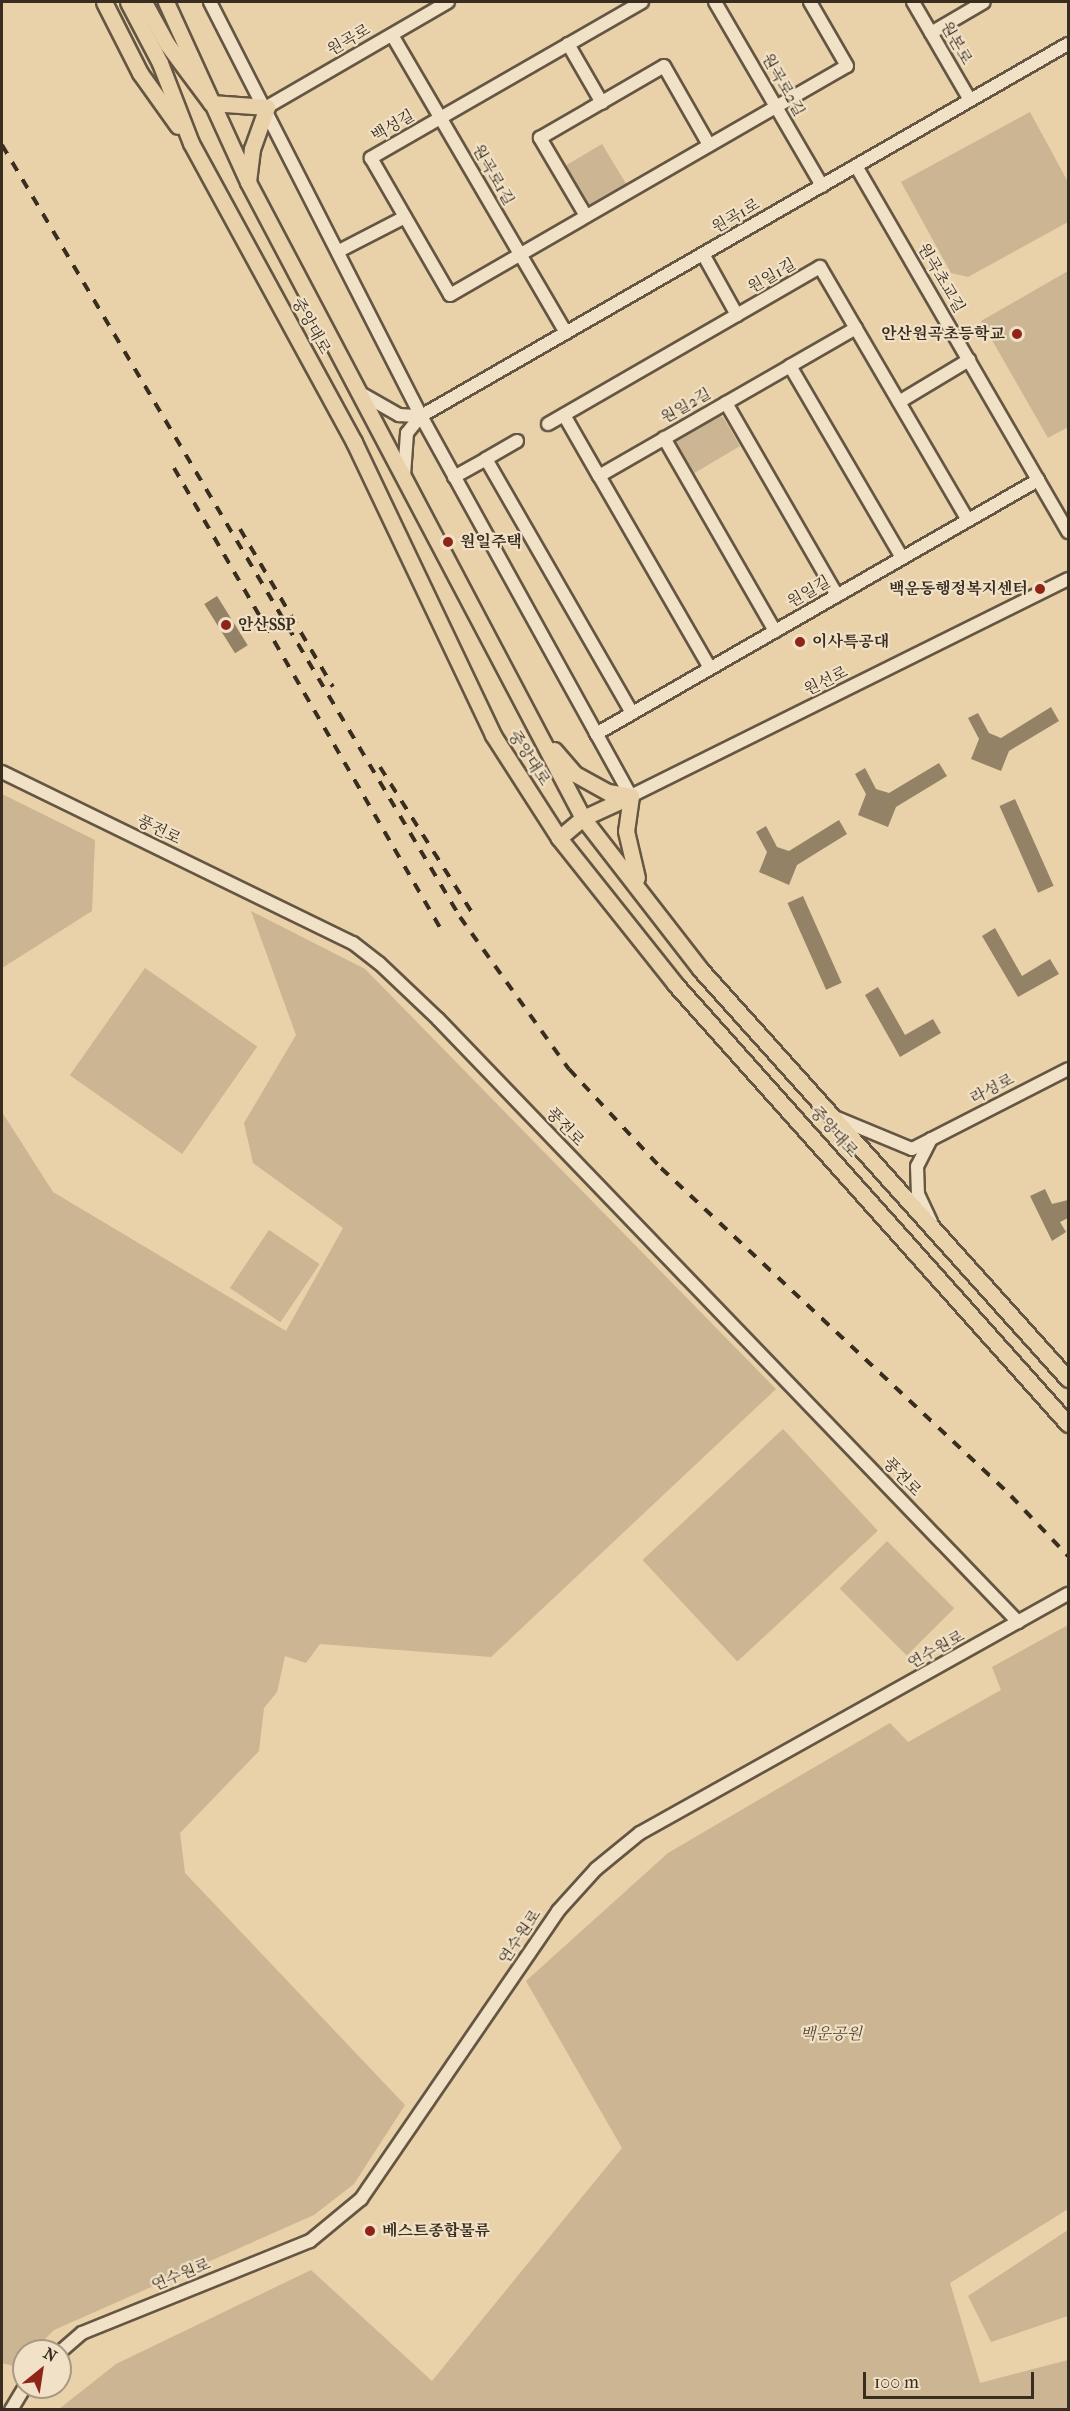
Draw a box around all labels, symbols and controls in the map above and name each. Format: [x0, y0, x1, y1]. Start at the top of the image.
street label: 원본로 [936, 18, 976, 68]
street label: 원곡로 [324, 20, 374, 60]
street label: 원곡로2길 [757, 50, 809, 120]
street label: 백성길 [368, 106, 418, 146]
street label: 원곡로1길 [468, 141, 518, 209]
street label: 원곡1로 [709, 195, 763, 237]
street label: 원곡초교길 [913, 240, 969, 316]
street label: 원일1길 [745, 255, 799, 297]
street label: 중앙대로 [288, 294, 334, 358]
place label: 안산원곡초등학교 [881, 324, 1005, 344]
marker: 안산원곡초등학교 [1010, 327, 1024, 341]
street label: 원일2길 [658, 384, 714, 428]
place label: 원일주택 [460, 532, 522, 552]
marker: 원일주택 [441, 535, 455, 549]
street label: 원일길 [784, 572, 834, 612]
place label: 백운동행정복지센터 [889, 579, 1028, 599]
marker: 백운동행정복지센터 [1033, 582, 1047, 596]
place label: 안산SSP [238, 615, 295, 635]
marker: 안산SSP [219, 618, 233, 632]
place label: 이사특공대 [812, 632, 889, 652]
marker: 이사특공대 [793, 635, 807, 649]
street label: 원선로 [801, 662, 851, 700]
street label: 중앙대로 [504, 727, 554, 789]
street label: 풍전로 [134, 811, 184, 849]
street label: 라성로 [967, 1070, 1017, 1108]
street label: 중앙대로 [806, 1103, 862, 1161]
street label: 풍전로 [542, 1104, 588, 1150]
street label: 풍전로 [879, 1454, 925, 1500]
street label: 연수원로 [904, 1627, 968, 1673]
street label: 연수원로 [495, 1906, 545, 1968]
park label: 백운공원 [800, 2024, 862, 2044]
place label: 베스트종합물류 [382, 2221, 490, 2241]
marker: 베스트종합물류 [363, 2224, 377, 2238]
street label: 연수원로 [149, 2255, 213, 2295]
north arrow [12, 2339, 72, 2399]
text: N [40, 2343, 60, 2366]
scale bar [866, 2360, 1037, 2398]
text: 100 m [874, 2372, 919, 2393]

